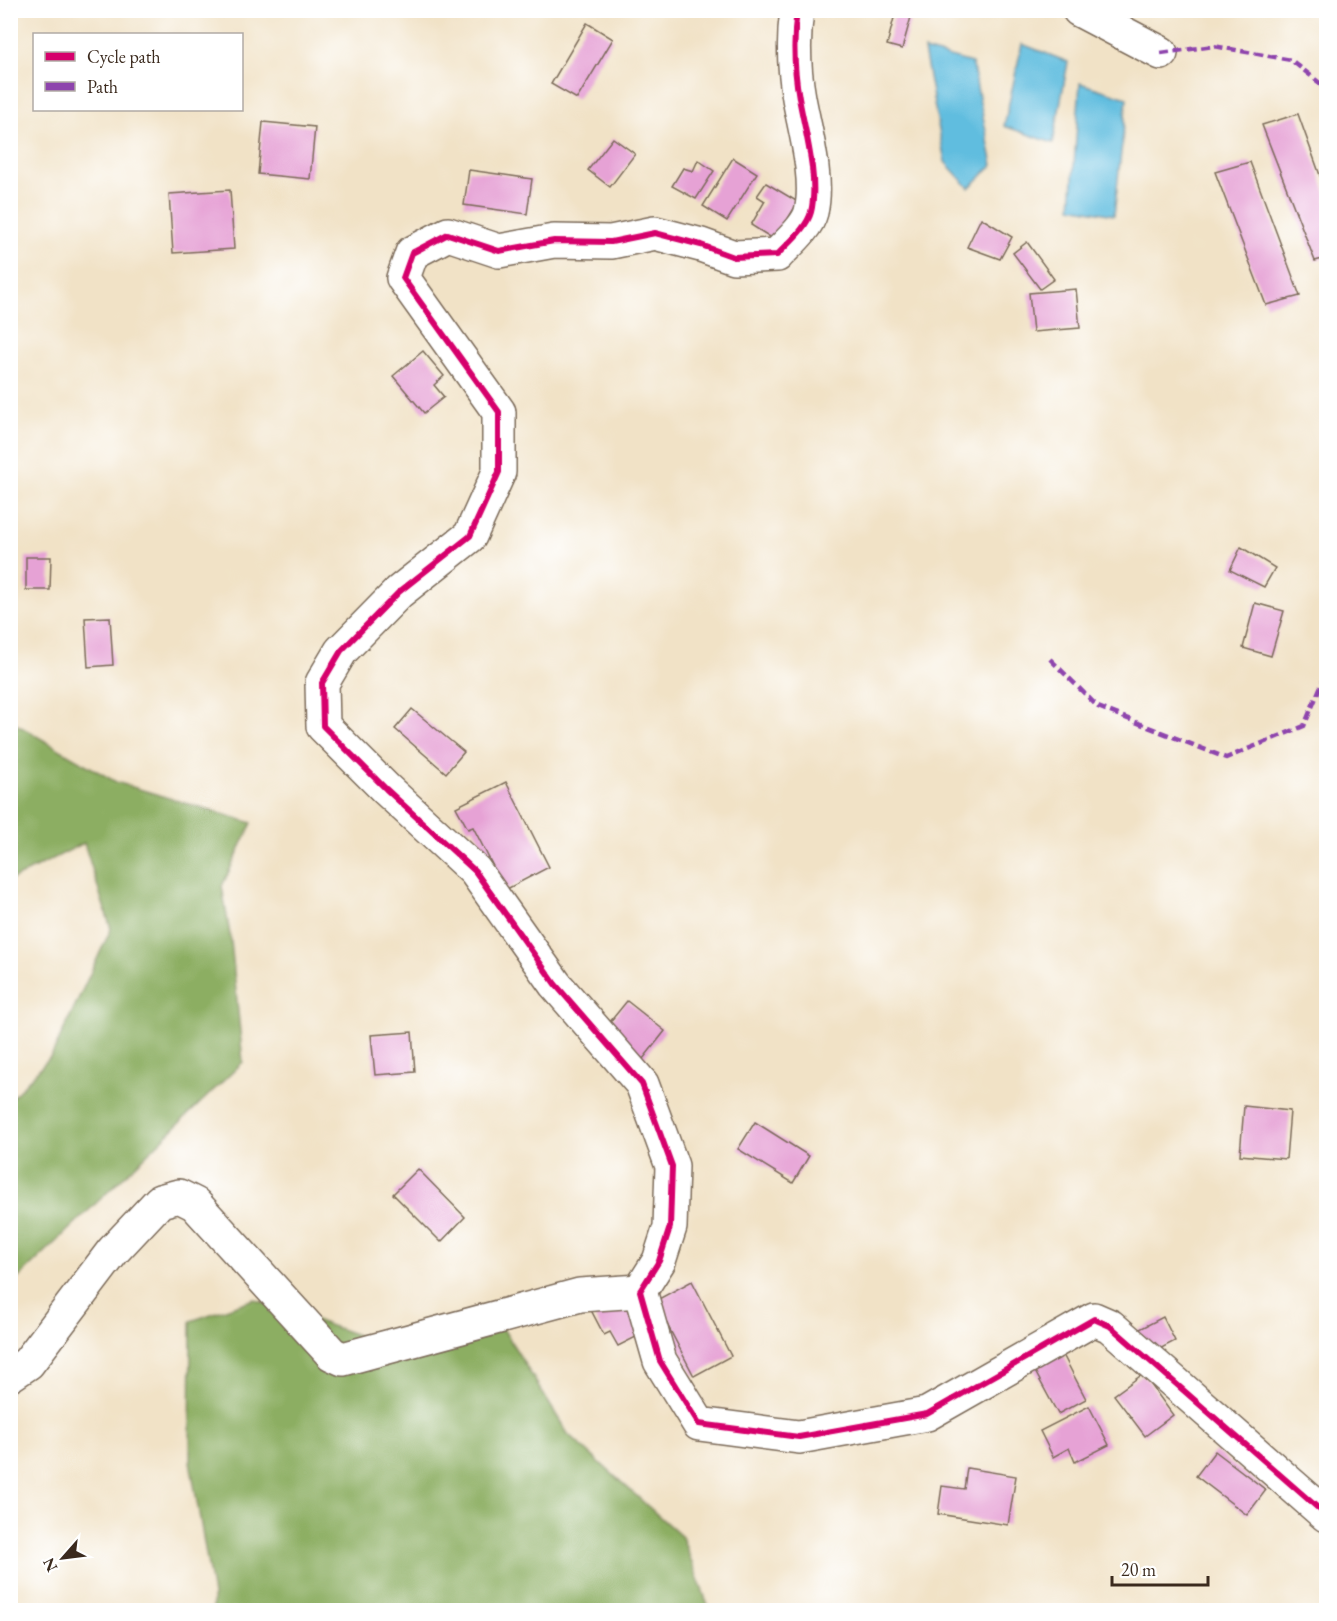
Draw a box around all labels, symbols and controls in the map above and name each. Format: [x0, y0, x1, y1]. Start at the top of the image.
legend [33, 33, 243, 111]
text: Cycle path [87, 45, 161, 68]
text: Path [87, 75, 118, 98]
north arrow [33, 1528, 93, 1588]
scale bar [1112, 1549, 1208, 1587]
text: N [38, 1554, 63, 1575]
text: 20 m [1121, 1558, 1156, 1581]

